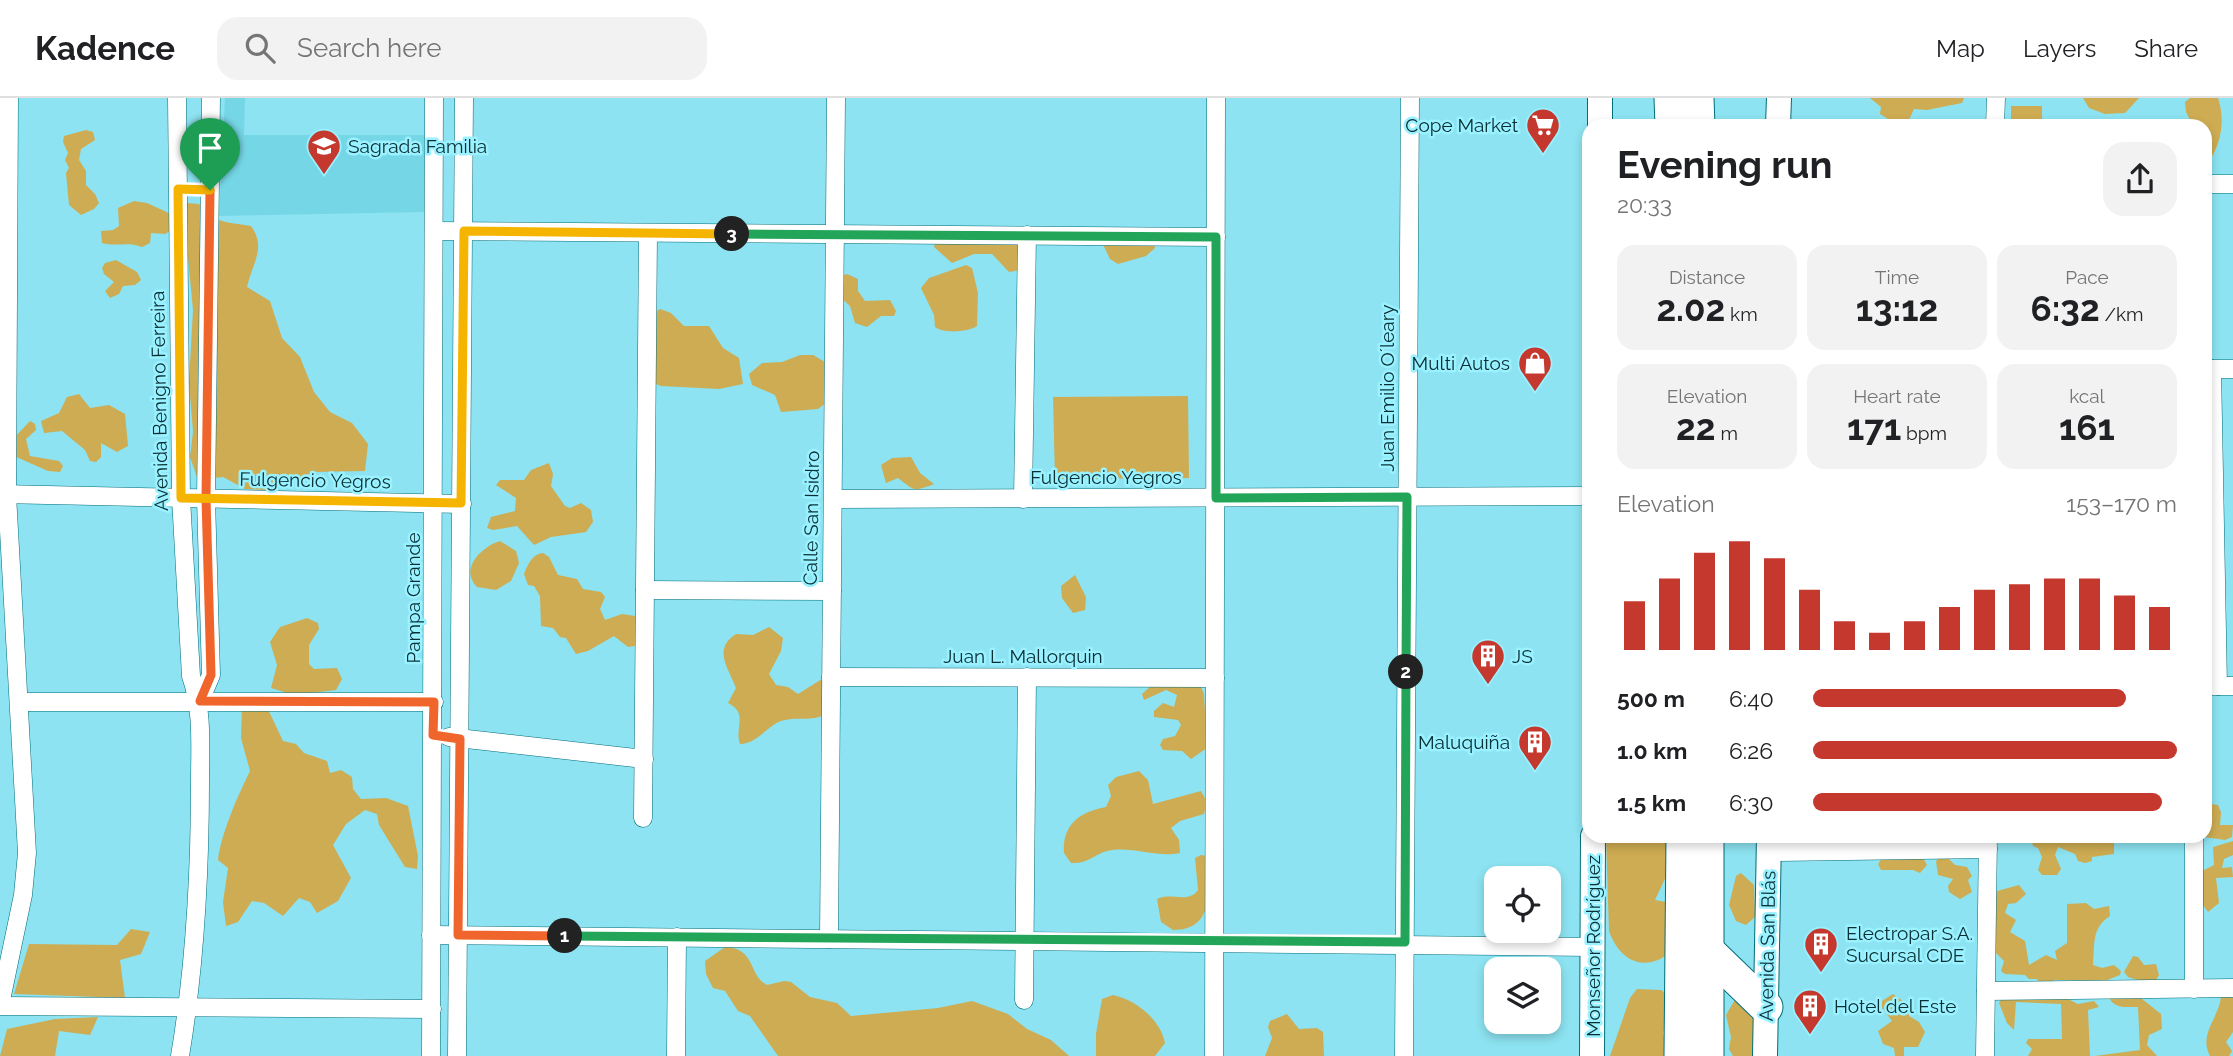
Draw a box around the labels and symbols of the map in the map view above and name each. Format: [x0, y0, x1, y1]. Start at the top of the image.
supermarket icon: Cope Market [1524, 106, 1562, 155]
place label: Cope Market [1405, 114, 1519, 136]
pin [180, 118, 240, 190]
school or university icon: Sagrada Familia [305, 127, 343, 176]
place label: Sagrada Familia [348, 135, 487, 157]
pin: 3 [714, 216, 750, 252]
street label: Avenida Benigno Ferreira [146, 291, 172, 511]
street label: Juan Emilio O´leary [1376, 304, 1398, 472]
shop icon: Multi Autos [1516, 344, 1554, 393]
place label: Multi Autos [1412, 352, 1510, 374]
street label: Calle San Isidro [799, 450, 823, 586]
street label: Fulgencio Yegros [1030, 466, 1182, 488]
street label: Fulgencio Yegros [239, 468, 391, 492]
street label: Pampa Grande [402, 532, 424, 664]
building icon: JS [1469, 637, 1507, 686]
street label: Juan L. Mallorquin [943, 645, 1103, 667]
place label: JS [1512, 645, 1533, 667]
pin: 2 [1388, 654, 1424, 690]
building icon: Maluquiña [1516, 723, 1554, 772]
place label: Maluquiña [1418, 731, 1510, 753]
street label: Monseñor Rodríguez [1582, 855, 1604, 1037]
street label: Avenida San Blás [1755, 871, 1779, 1021]
pin: 1 [548, 918, 582, 954]
place label: Electropar S.A. Sucursal CDE [1846, 922, 1973, 966]
building icon: Electropar S.A. Sucursal CDE [1802, 925, 1840, 974]
building icon: Hotel del Este [1791, 987, 1829, 1036]
place label: Hotel del Este [1834, 995, 1956, 1017]

